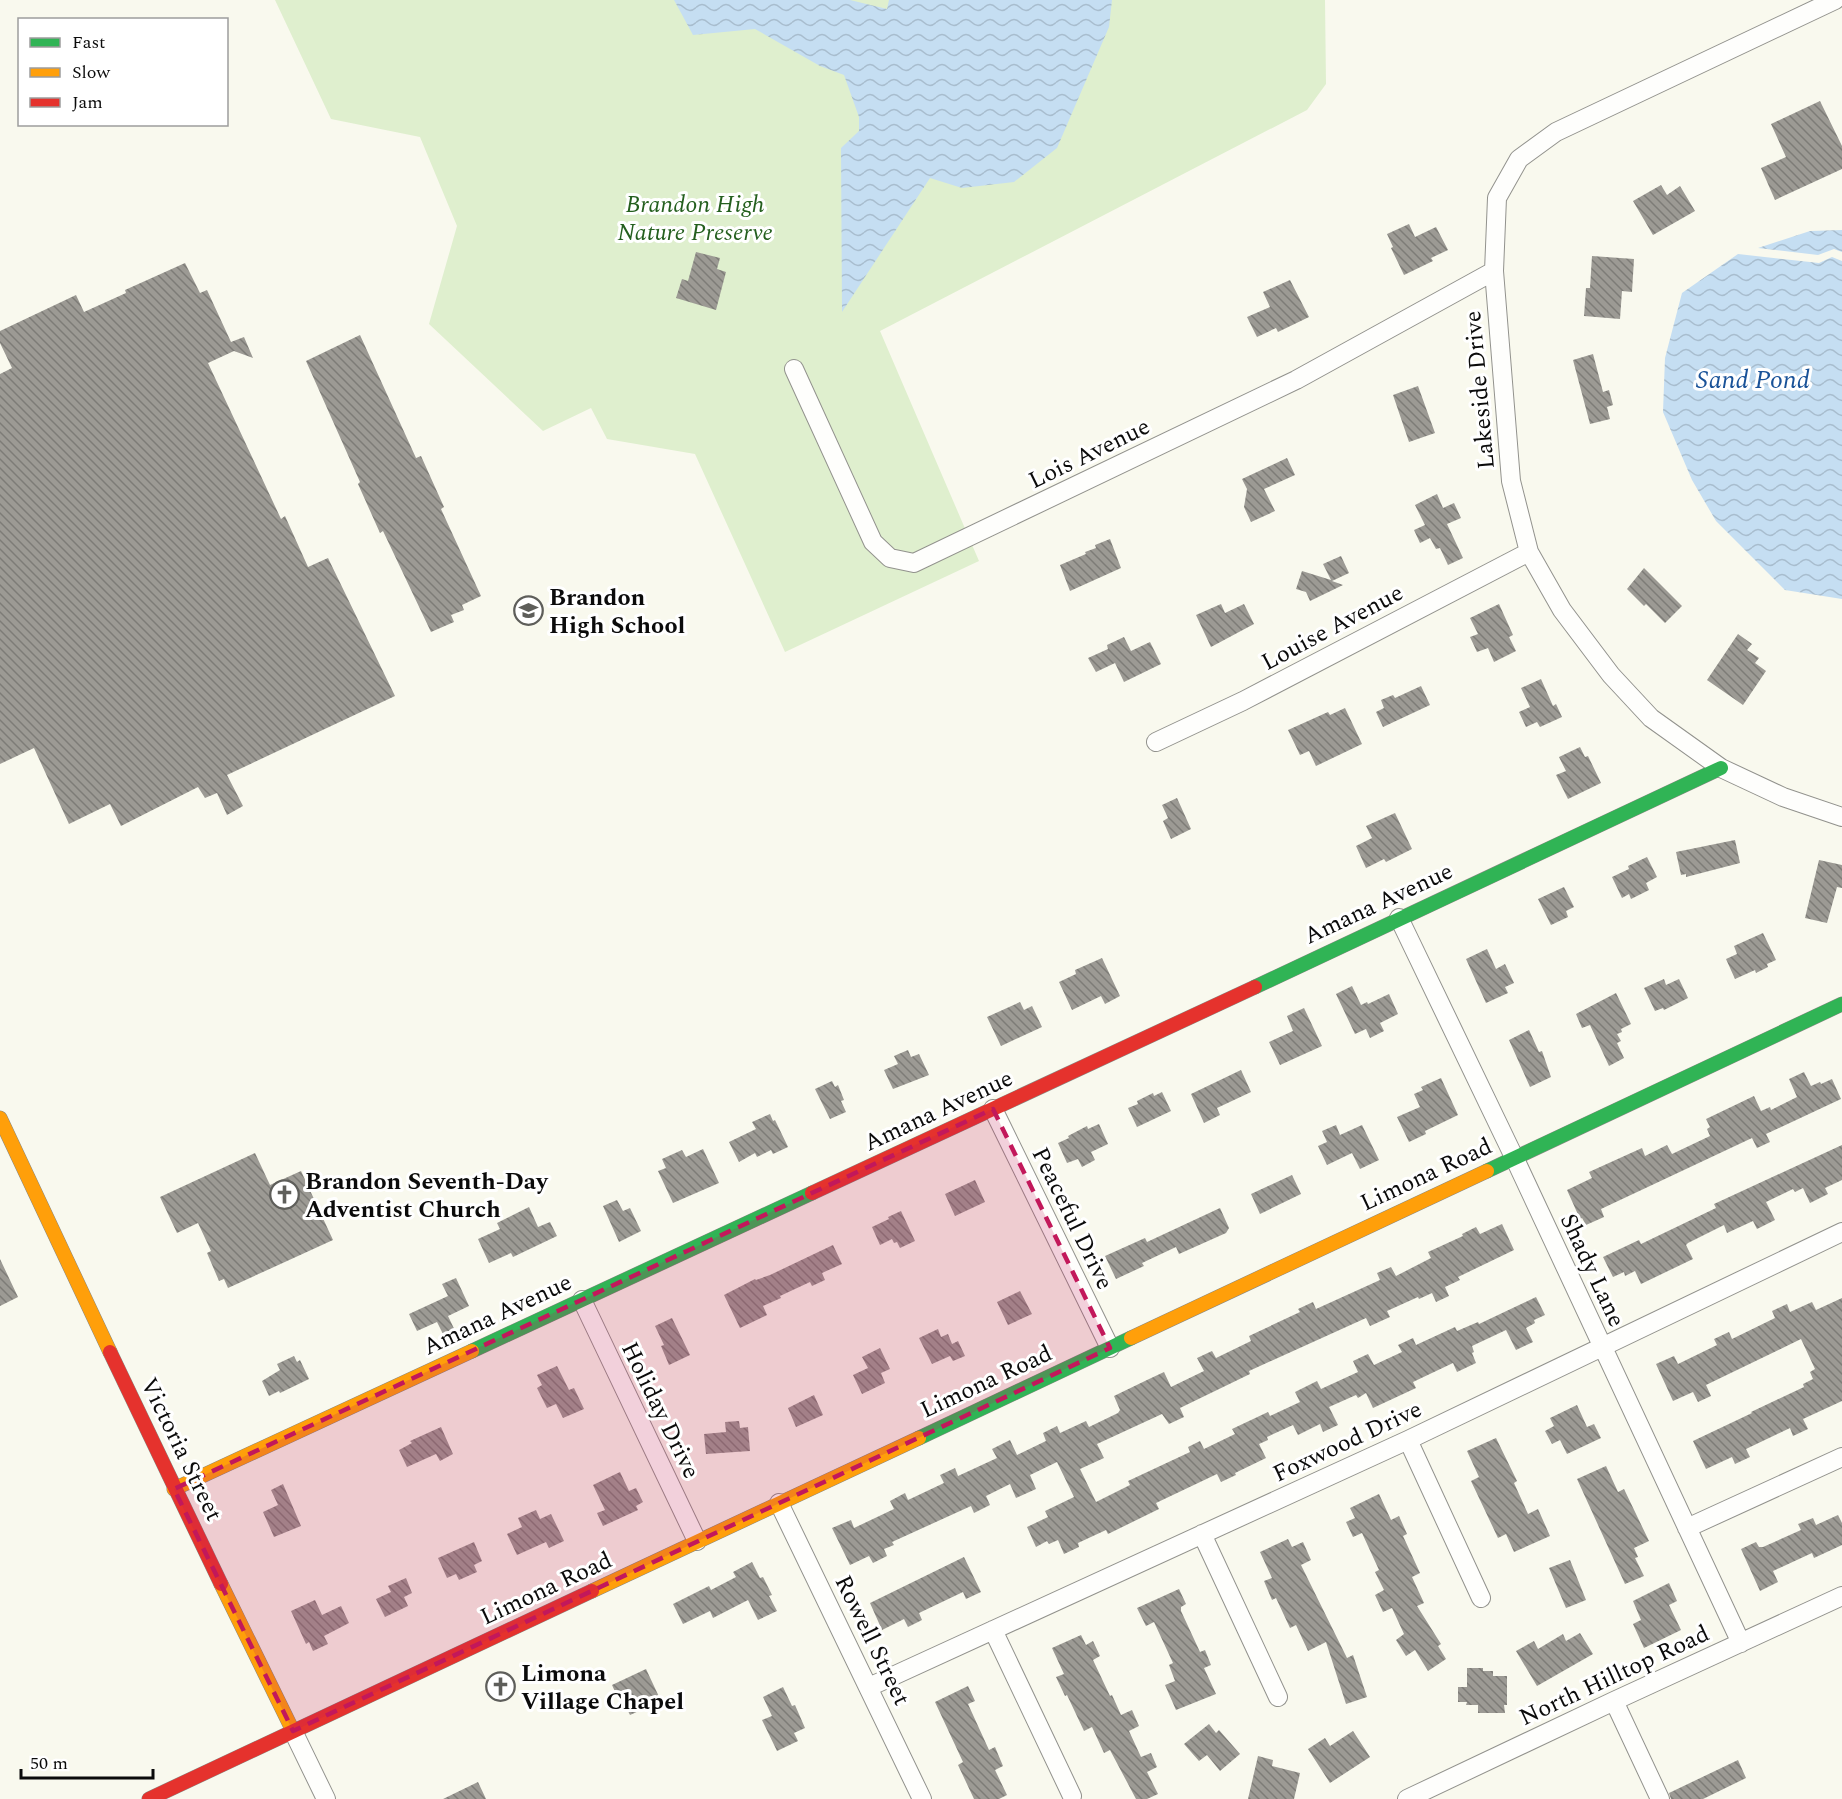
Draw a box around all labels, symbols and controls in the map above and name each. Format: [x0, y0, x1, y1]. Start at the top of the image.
legend [18, 18, 228, 126]
text: Fast [72, 29, 105, 56]
text: Slow [72, 59, 111, 86]
text: Jam [72, 89, 103, 116]
park label: Brandon High Nature Preserve [617, 187, 773, 251]
street label: Lakeside Drive [1455, 309, 1505, 471]
water label: Sand Pond [1696, 360, 1810, 400]
street label: Lois Avenue [1023, 409, 1156, 499]
street label: Louise Avenue [1255, 575, 1410, 680]
place label: Brandon High School [549, 580, 686, 644]
school or university icon: Brandon High School [512, 595, 544, 627]
street label: Amana Avenue [1298, 854, 1459, 954]
street label: Amana Avenue [858, 1061, 1019, 1161]
street label: Limona Road [1354, 1129, 1498, 1221]
street label: Peaceful Drive [1022, 1141, 1122, 1296]
place label: Brandon Seventh-Day Adventist Church [305, 1164, 549, 1228]
church icon: Brandon Seventh-Day Adventist Church [268, 1179, 300, 1211]
street label: Shady Lane [1550, 1208, 1634, 1333]
street label: Amana Avenue [417, 1265, 578, 1365]
street label: Holiday Drive [611, 1336, 709, 1485]
street label: Limona Road [914, 1336, 1058, 1428]
street label: Victoria Street [131, 1371, 231, 1527]
street label: Foxwood Drive [1267, 1392, 1428, 1492]
street label: Limona Road [474, 1543, 618, 1635]
street label: Rowell Street [825, 1569, 919, 1712]
street label: North Hilltop Road [1513, 1616, 1716, 1736]
place label: Limona Village Chapel [521, 1656, 684, 1720]
church icon: Limona Village Chapel [484, 1671, 516, 1703]
scale bar [21, 1742, 153, 1780]
text: 50 m [30, 1750, 68, 1777]

